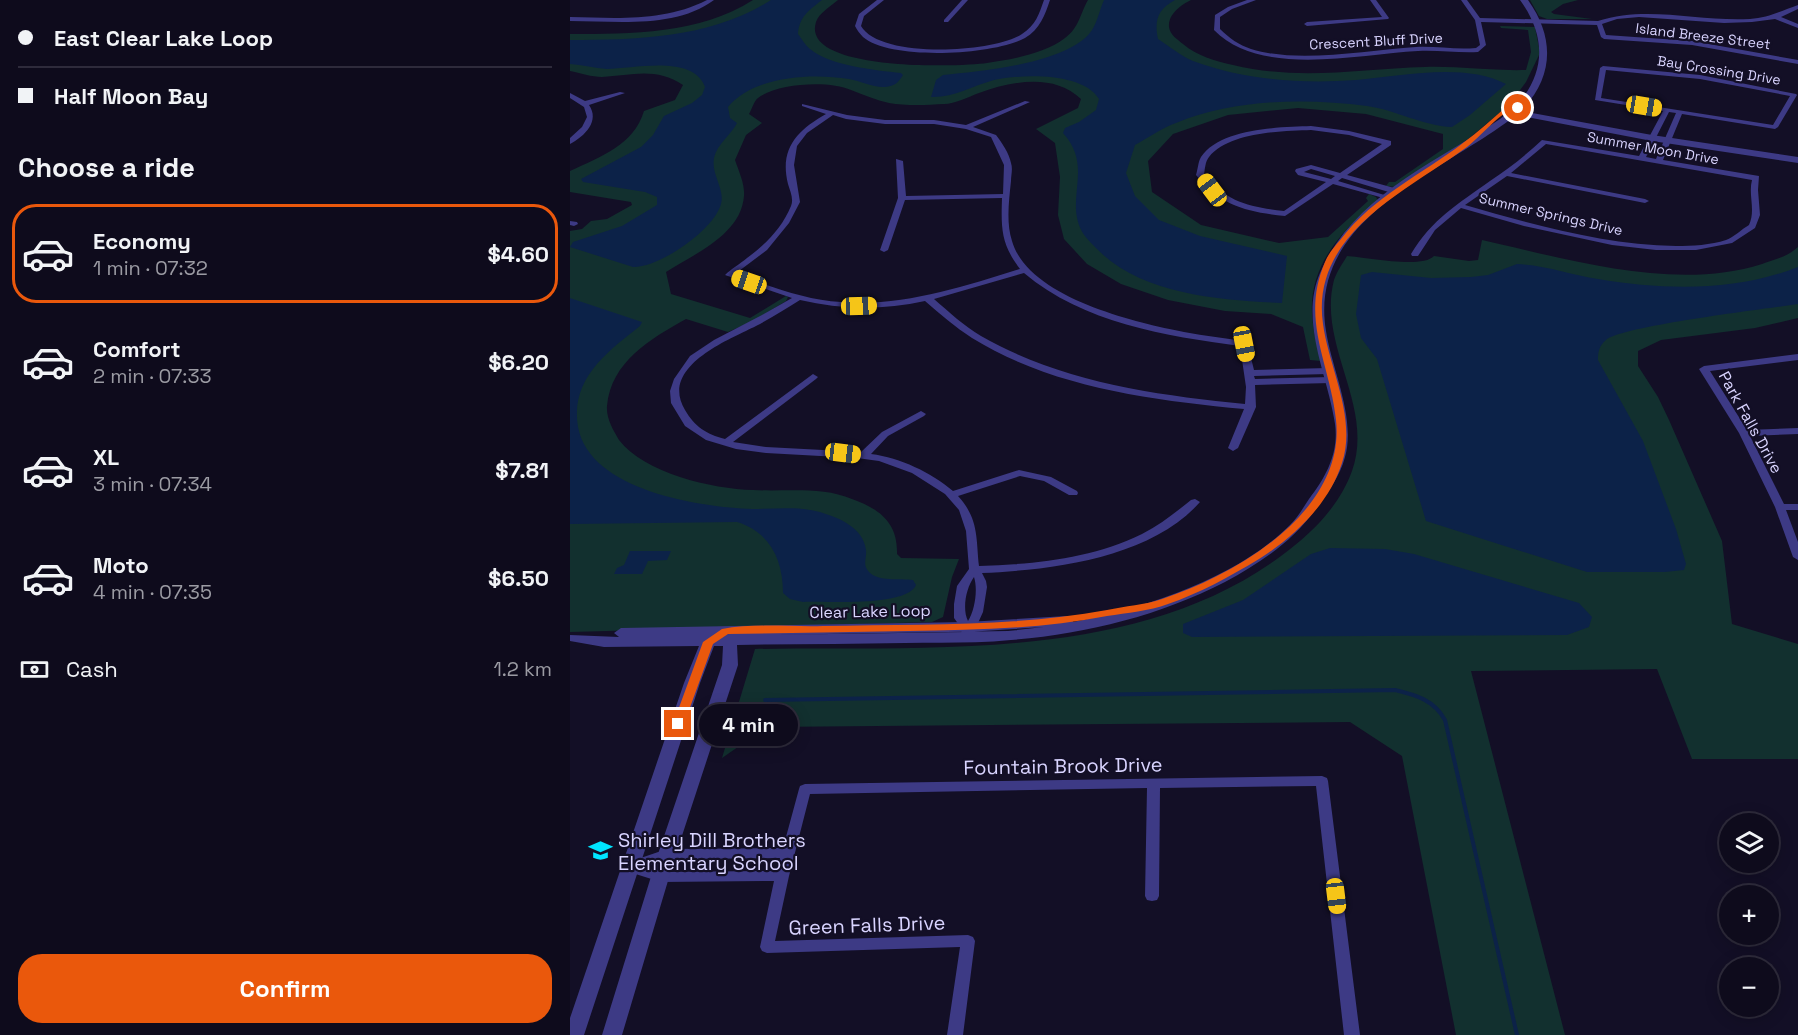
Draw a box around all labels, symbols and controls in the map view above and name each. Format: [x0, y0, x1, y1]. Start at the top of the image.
street label: Island Breeze Street [1635, 19, 1771, 53]
text: East Clear Lake Loop [54, 24, 273, 52]
street label: Crescent Bluff Drive [1309, 29, 1443, 53]
street label: Bay Crossing Drive [1656, 51, 1782, 89]
text: Half Moon Bay [54, 82, 208, 110]
route start [1504, 94, 1531, 121]
car [1625, 94, 1663, 118]
street label: Summer Moon Drive [1586, 128, 1720, 168]
text: Choose a ride [18, 150, 195, 185]
car [1194, 170, 1230, 210]
street label: Summer Springs Drive [1477, 189, 1625, 239]
icon: car [21, 227, 75, 281]
text: Economy [93, 227, 191, 255]
text: $4.60 [487, 240, 549, 268]
text: 1 min · 07:32 [93, 255, 208, 281]
car [729, 268, 769, 296]
car [841, 296, 877, 316]
car [1232, 325, 1256, 363]
icon: car [21, 335, 75, 389]
text: Comfort [93, 335, 181, 363]
text: $6.20 [488, 348, 549, 376]
text: 2 min · 07:33 [93, 363, 212, 389]
street label: Park Falls Drive [1714, 367, 1787, 477]
car [824, 442, 862, 464]
icon: car [21, 443, 75, 497]
text: XL [93, 443, 119, 471]
text: $7.81 [495, 456, 549, 484]
text: 3 min · 07:34 [93, 471, 212, 497]
icon: car [21, 551, 75, 605]
text: Moto [93, 551, 149, 579]
text: $6.50 [488, 564, 549, 592]
text: 4 min · 07:35 [93, 579, 212, 605]
street label: Clear Lake Loop [809, 600, 931, 623]
icon: cash [18, 653, 51, 686]
text: Cash [66, 655, 118, 683]
text: 1.2 km [493, 656, 552, 682]
callout: 4 min [699, 703, 798, 745]
route end [664, 710, 691, 737]
text: 4 min [722, 712, 775, 738]
street label: Fountain Brook Drive [963, 751, 1163, 781]
map controls [1719, 813, 1779, 1017]
button: layers [1719, 813, 1779, 873]
place label: Shirley Dill Brothers Elementary School [618, 827, 806, 876]
school or university icon: Shirley Dill Brothers Elementary School [587, 838, 613, 864]
car [1325, 877, 1347, 915]
button: + [1719, 885, 1779, 945]
street label: Green Falls Drive [788, 909, 946, 941]
button: Confirm [18, 954, 552, 1023]
button: − [1719, 957, 1779, 1017]

